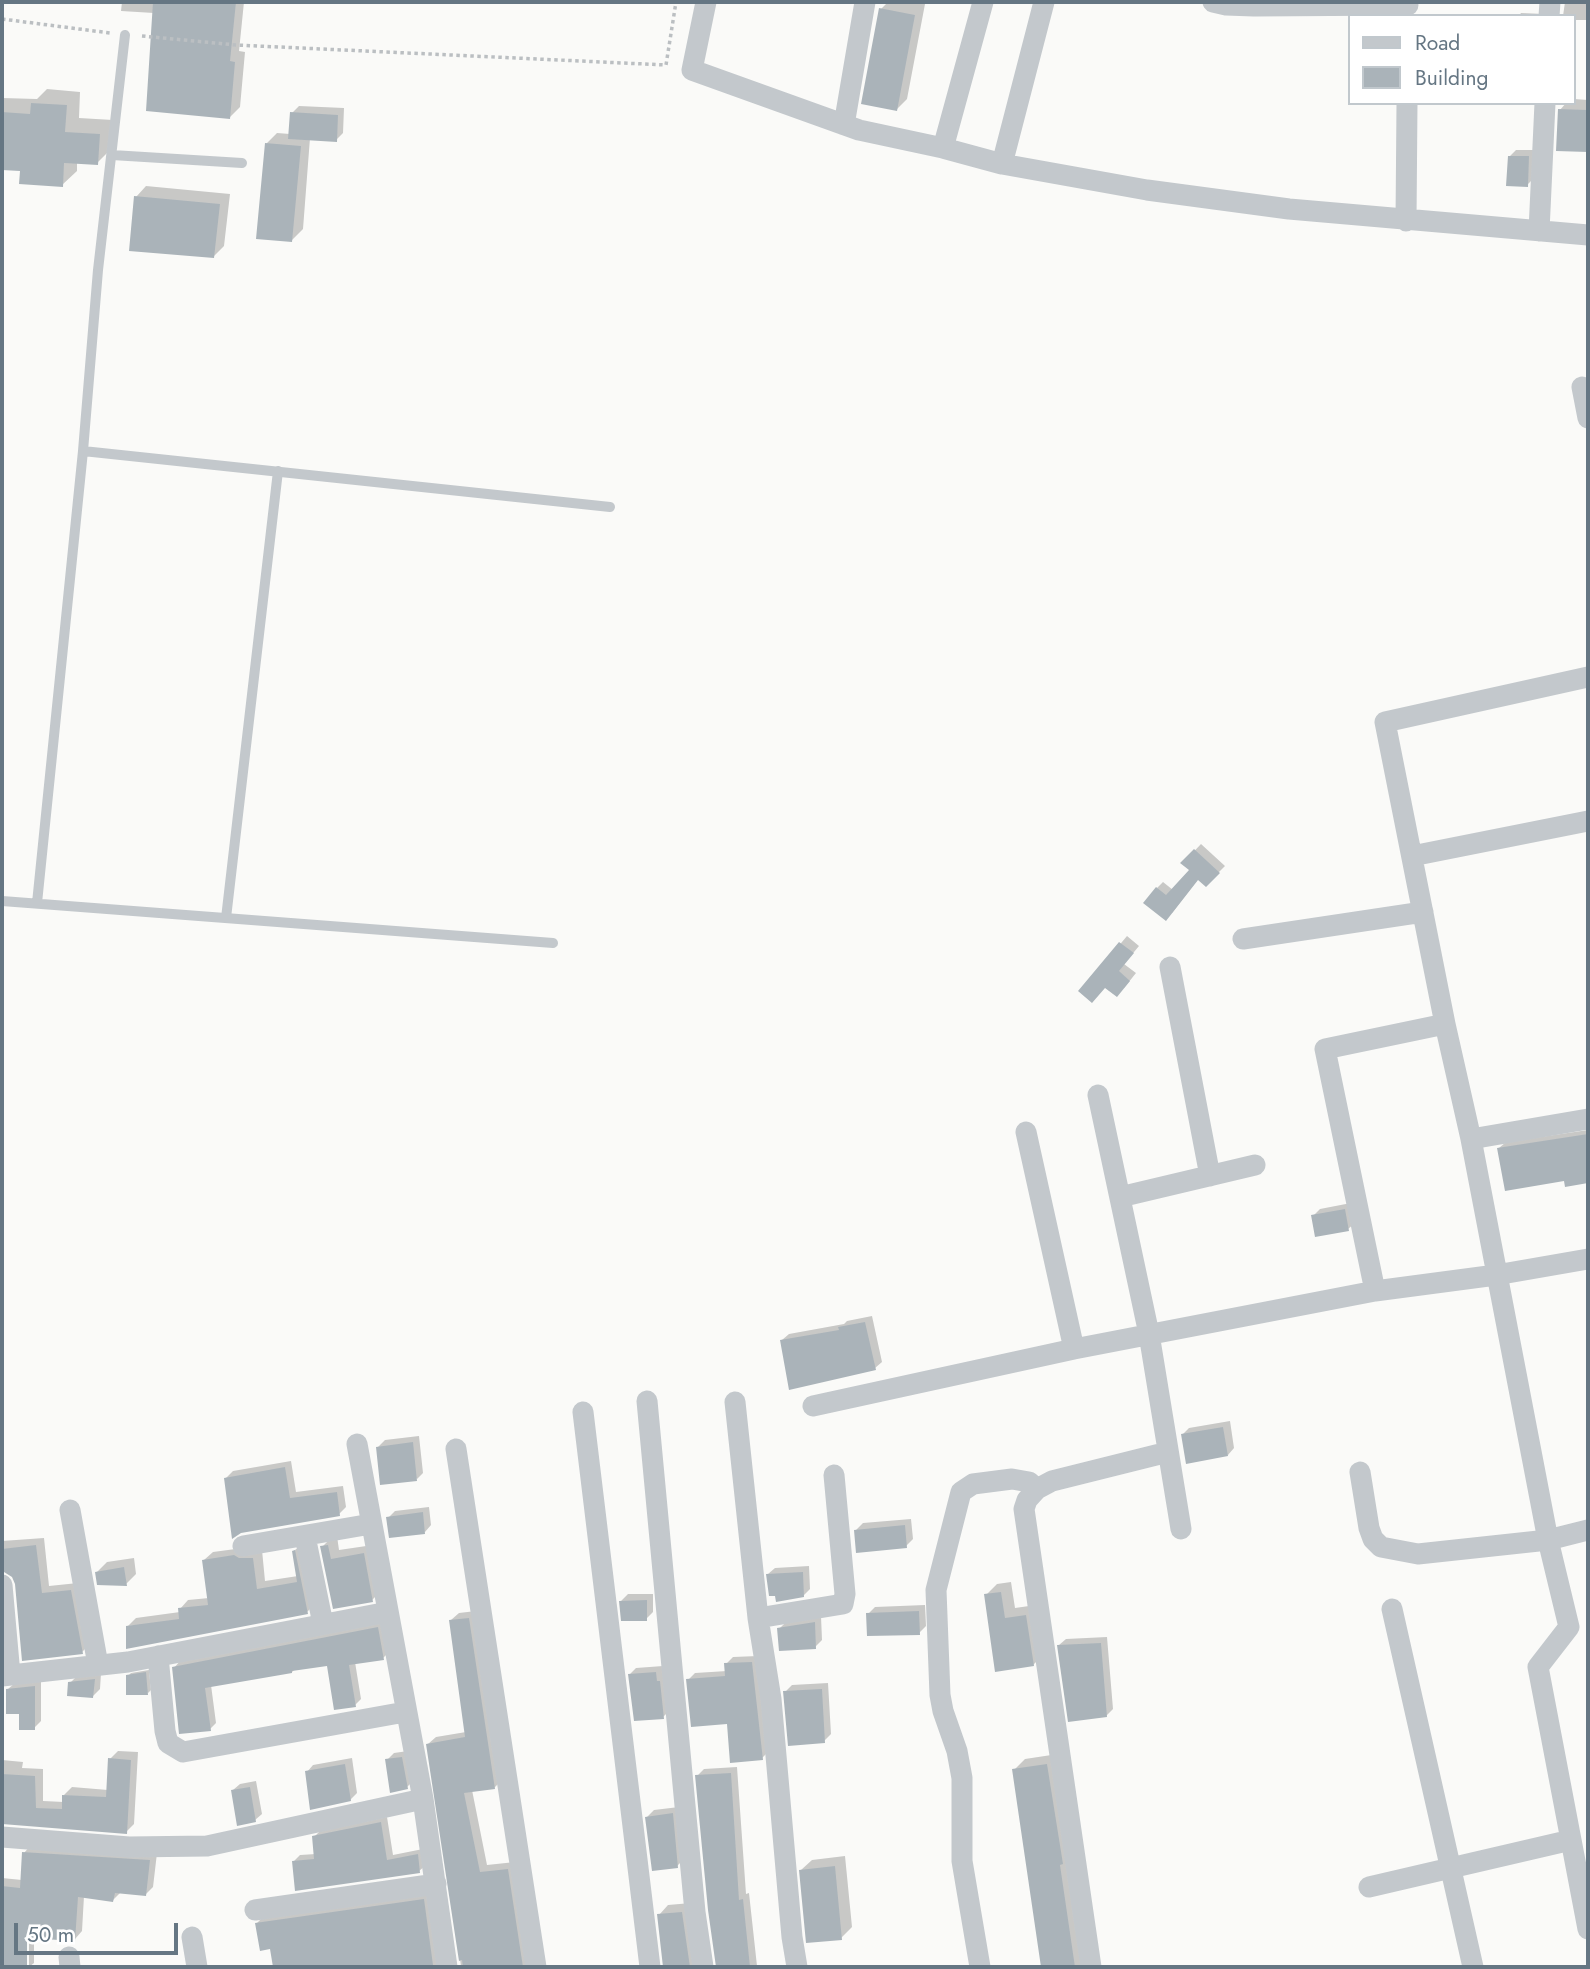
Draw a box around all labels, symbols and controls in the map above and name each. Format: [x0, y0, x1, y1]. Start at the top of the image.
legend [1348, 14, 1576, 105]
text: Road [1415, 28, 1460, 58]
text: Building [1415, 63, 1488, 93]
scale bar [18, 1910, 182, 1954]
text: 50 m [27, 1920, 74, 1950]

